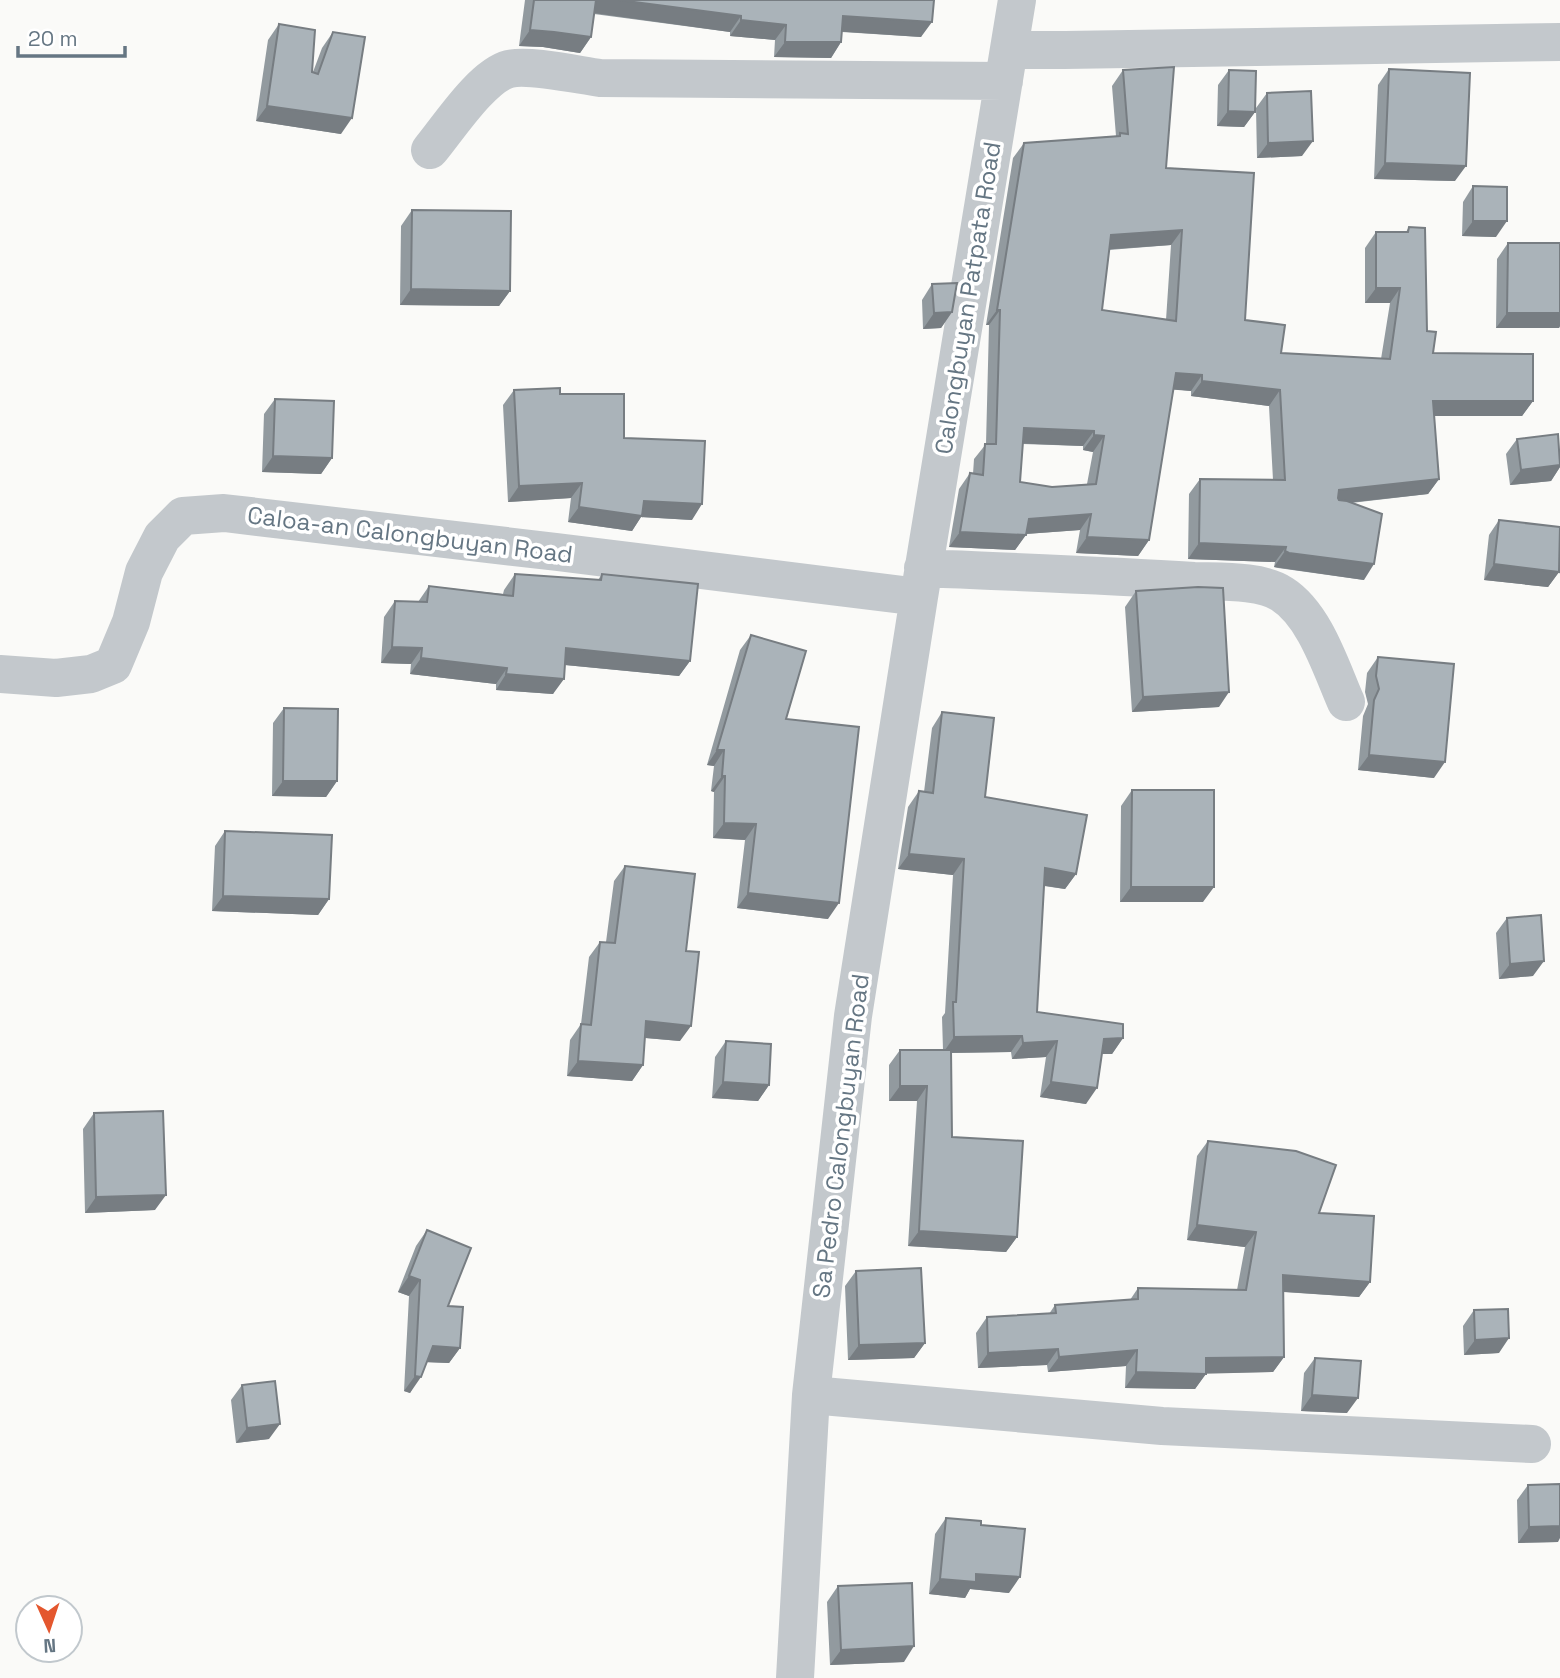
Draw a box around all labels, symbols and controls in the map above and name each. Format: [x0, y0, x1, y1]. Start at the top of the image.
scale bar [18, 14, 124, 58]
text: 20 m [28, 25, 78, 52]
street label: Calongbuyan Patpata Road [927, 139, 1008, 456]
street label: Caloa-an Calongbuyan Road [246, 499, 575, 570]
street label: Sa Pedro Calongbuyan Road [805, 972, 876, 1300]
north arrow [14, 1594, 84, 1664]
text: N [43, 1633, 57, 1658]

